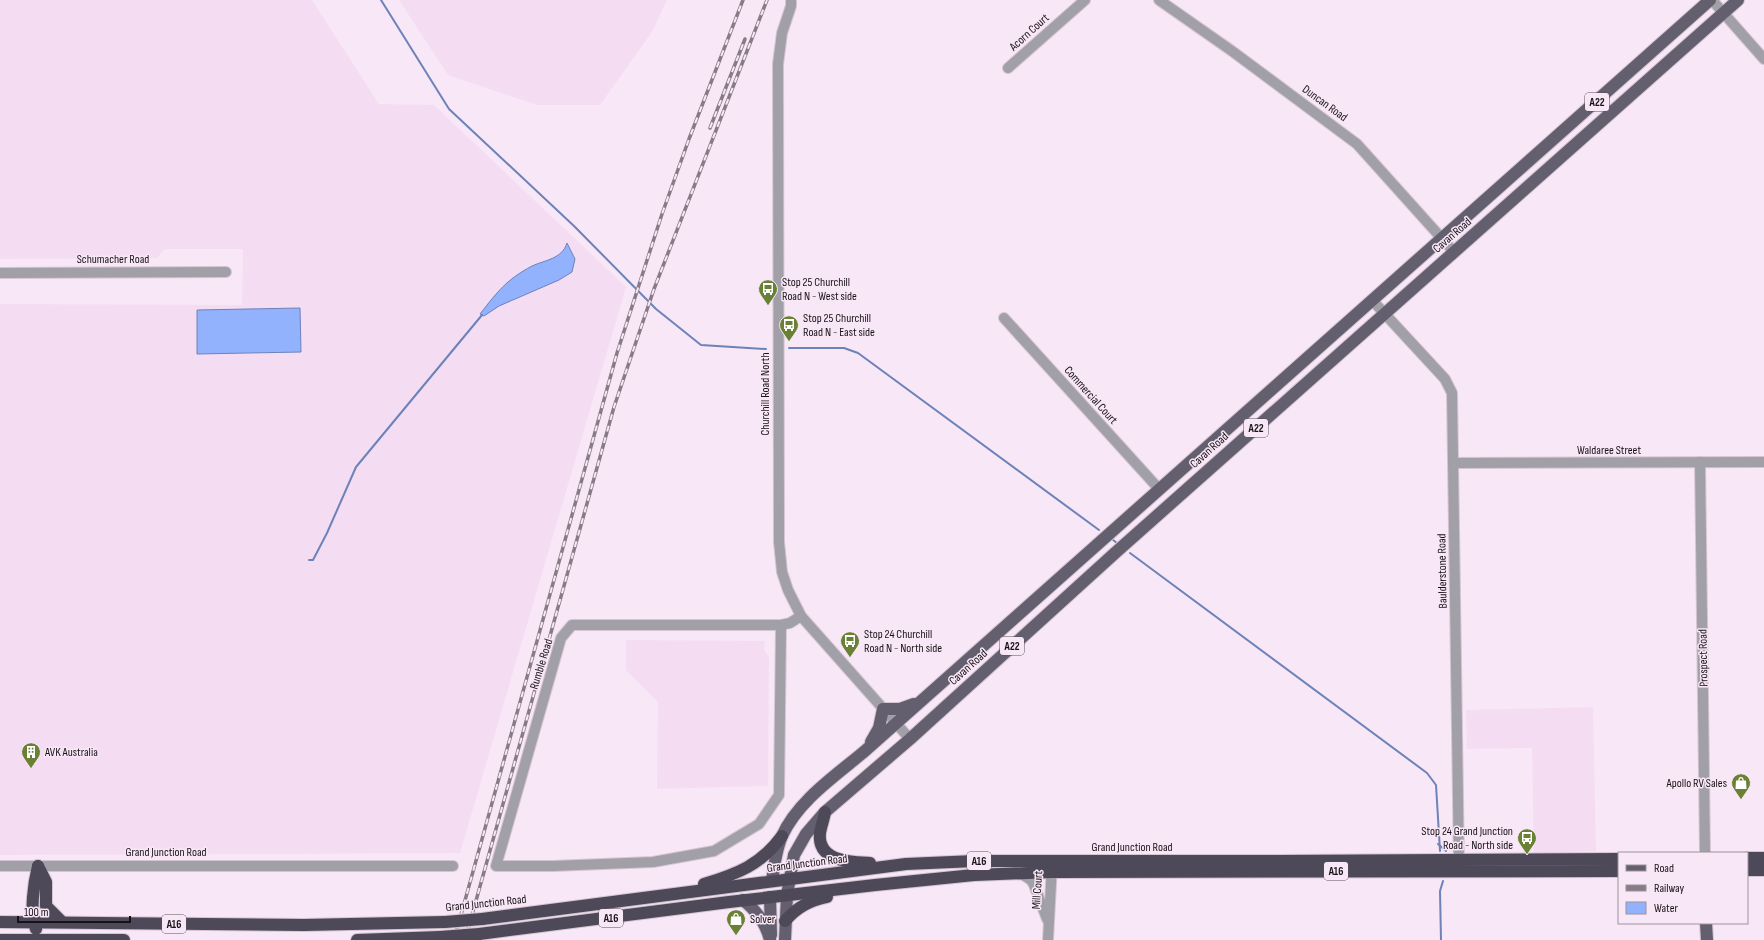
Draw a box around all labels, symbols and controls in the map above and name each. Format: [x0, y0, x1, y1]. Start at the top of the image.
street label: Acorn Court [1006, 10, 1053, 55]
street label: Duncan Road [1299, 82, 1350, 125]
road number: A22 [1585, 93, 1609, 111]
street label: Cavan Road [1430, 215, 1475, 256]
street label: Schumacher Road [77, 252, 149, 267]
place label: Stop 25 Churchill Road N - West side [782, 275, 857, 304]
bus stop icon: Stop 25 Churchill Road N - West side [757, 278, 779, 306]
place label: Stop 25 Churchill Road N - East side [803, 311, 875, 340]
bus stop icon: Stop 25 Churchill Road N - East side [778, 314, 800, 342]
street label: Churchill Road North [758, 352, 773, 436]
street label: Commercial Court [1061, 363, 1121, 428]
road number: A22 [1244, 419, 1268, 437]
street label: Cavan Road [1187, 429, 1232, 471]
street label: Waldaree Street [1577, 443, 1641, 458]
street label: Baulderstone Road [1434, 533, 1451, 609]
place label: Stop 24 Churchill Road N - North side [864, 627, 942, 656]
street label: Prospect Road [1695, 629, 1712, 687]
bus stop icon: Stop 24 Churchill Road N - North side [839, 630, 861, 658]
street label: Rumble Road [527, 637, 556, 691]
road number: A22 [1000, 637, 1024, 655]
street label: Cavan Road [946, 646, 991, 688]
building icon: AVK Australia [20, 741, 42, 769]
place label: AVK Australia [44, 745, 98, 760]
shop icon: Apollo RV Sales [1730, 772, 1752, 800]
place label: Apollo RV Sales [1665, 776, 1727, 791]
place label: Stop 24 Grand Junction Road - North side [1421, 824, 1513, 853]
bus stop icon: Stop 24 Grand Junction Road - North side [1516, 827, 1538, 855]
street label: Grand Junction Road [1091, 840, 1173, 855]
street label: Grand Junction Road [125, 845, 207, 860]
street label: Grand Junction Road [766, 851, 848, 876]
road number: A16 [967, 852, 991, 870]
legend [1618, 852, 1748, 924]
text: Road [1654, 861, 1674, 876]
road number: A16 [1324, 862, 1348, 880]
street label: Mill Court [1029, 870, 1046, 910]
text: Railway [1654, 881, 1685, 896]
street label: Grand Junction Road [445, 892, 527, 915]
scale bar [18, 898, 130, 924]
text: Water [1654, 901, 1678, 916]
text: 100 m [24, 905, 49, 920]
shop icon: Solver [725, 908, 747, 936]
road number: A16 [599, 909, 623, 927]
place label: Solver [750, 912, 776, 927]
road number: A16 [162, 915, 186, 933]

